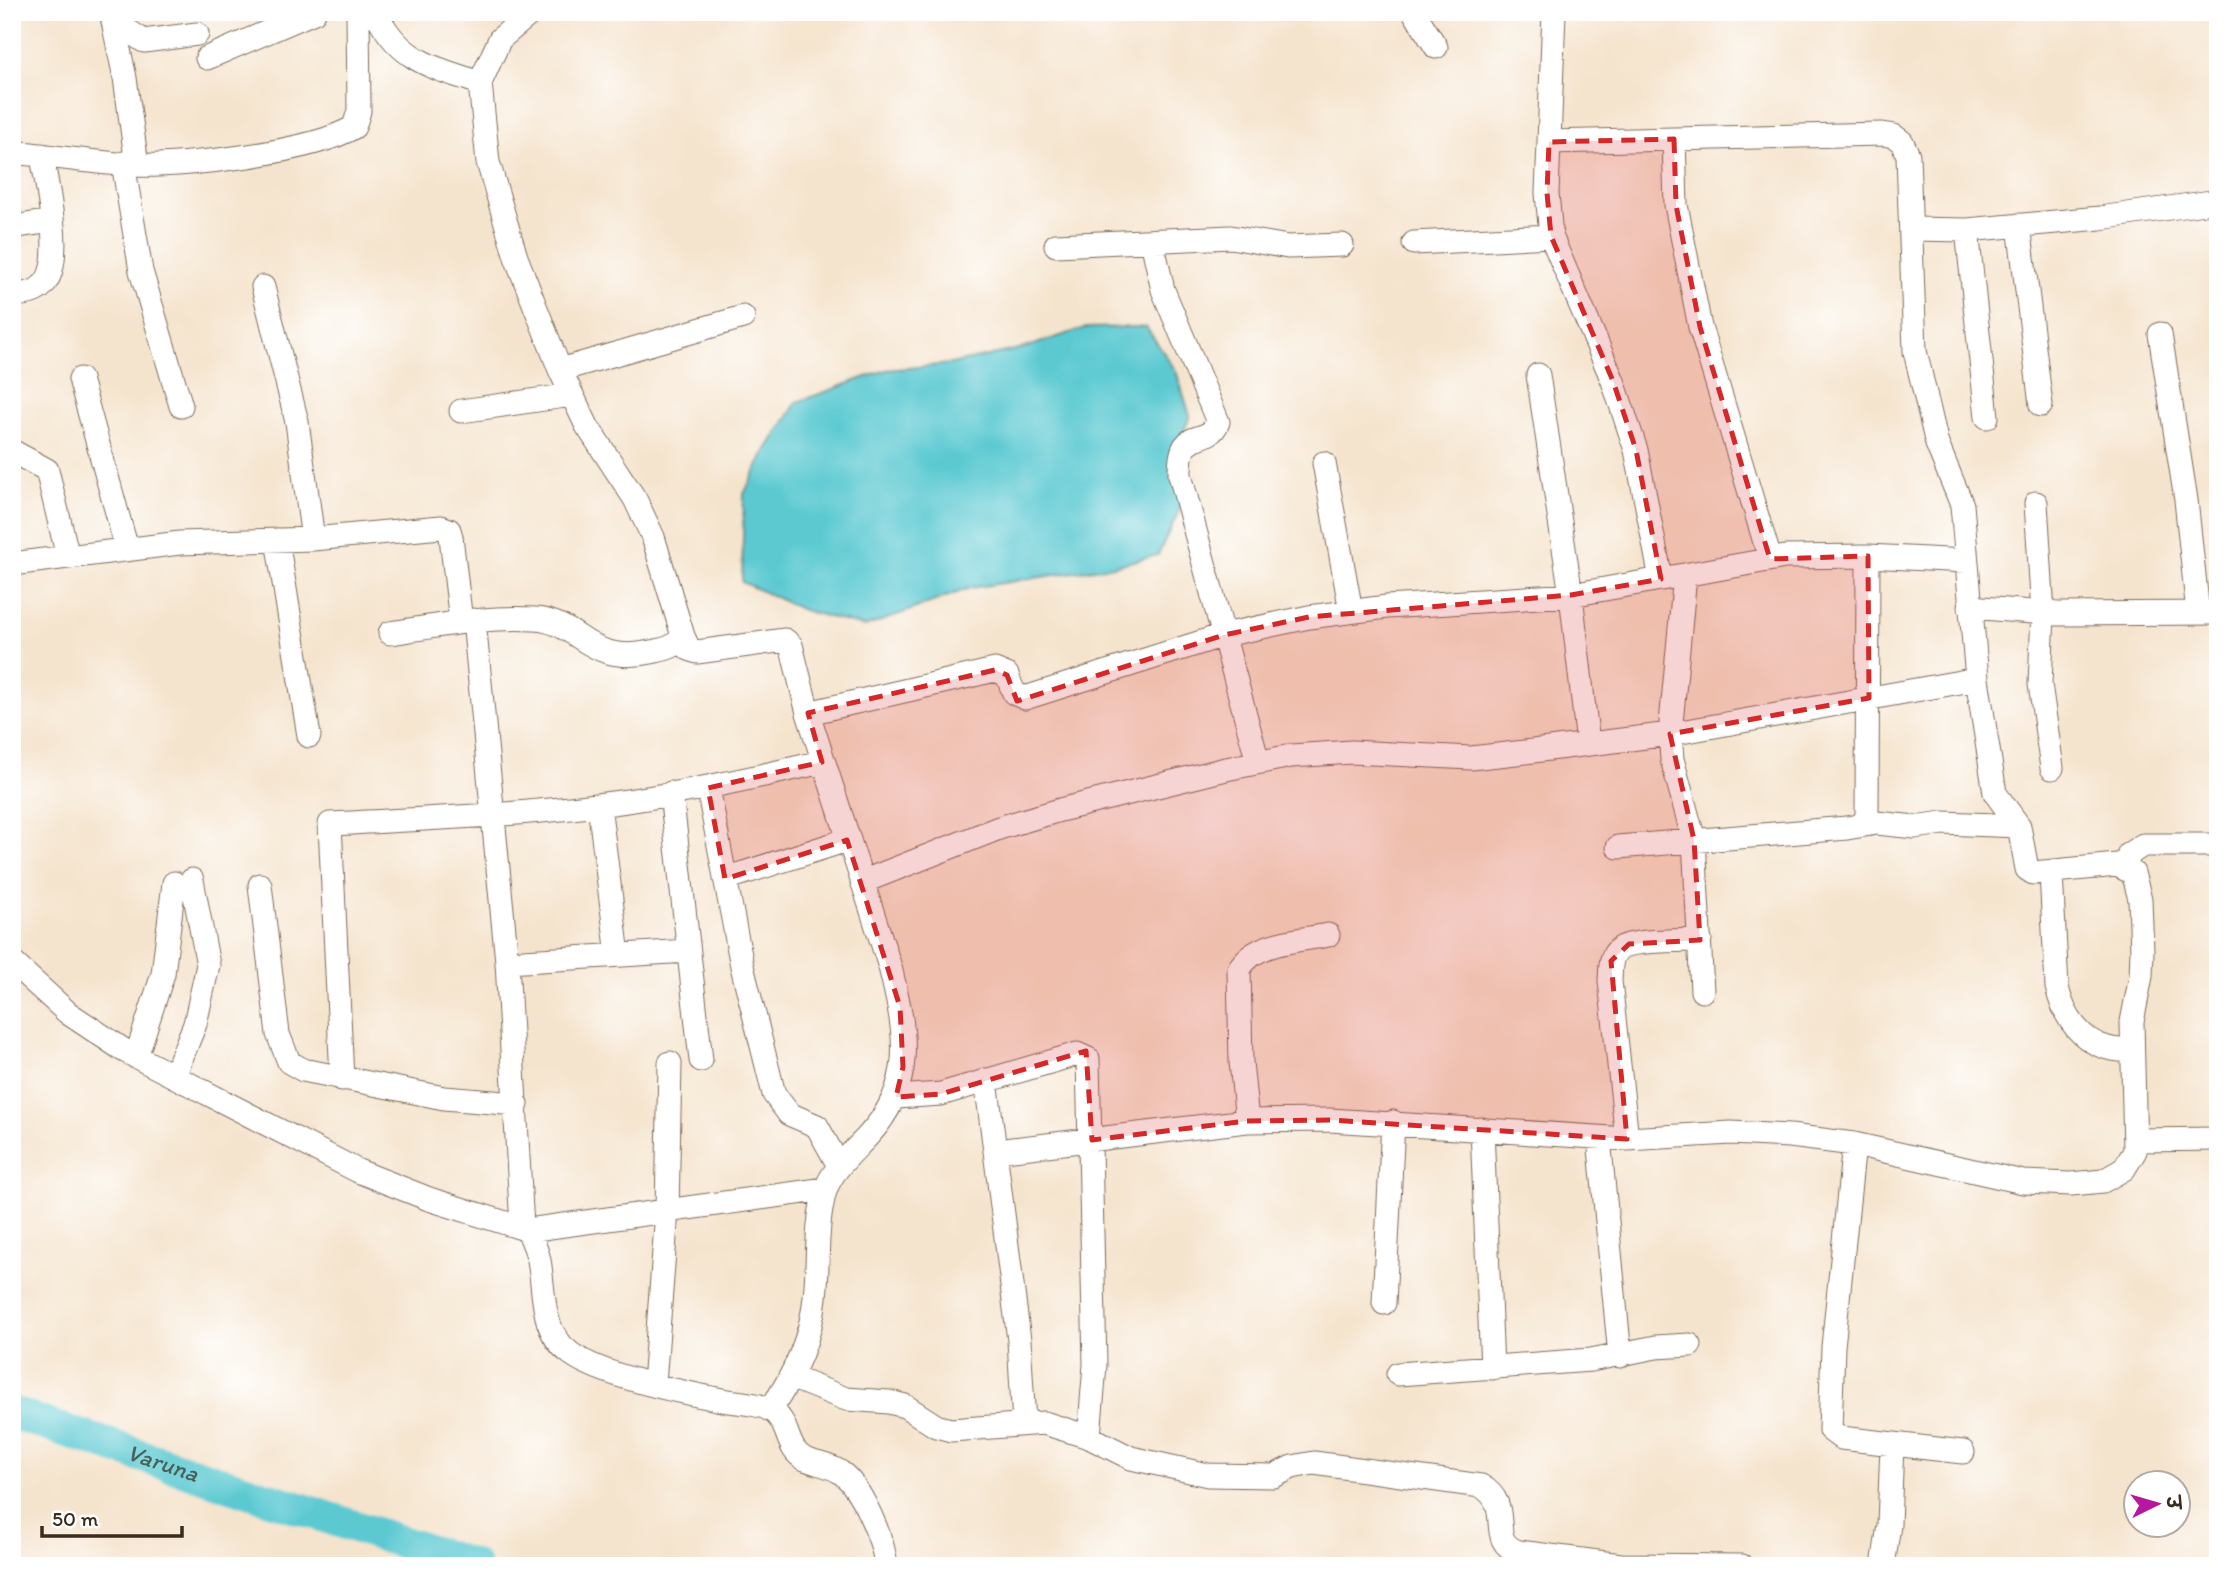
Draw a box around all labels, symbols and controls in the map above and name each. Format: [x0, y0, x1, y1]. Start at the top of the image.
water label: Varuna [124, 1437, 203, 1488]
north arrow [2122, 1470, 2192, 1540]
text: उ [2161, 1493, 2186, 1512]
scale bar [42, 1494, 182, 1538]
text: 50 m [52, 1506, 99, 1531]

